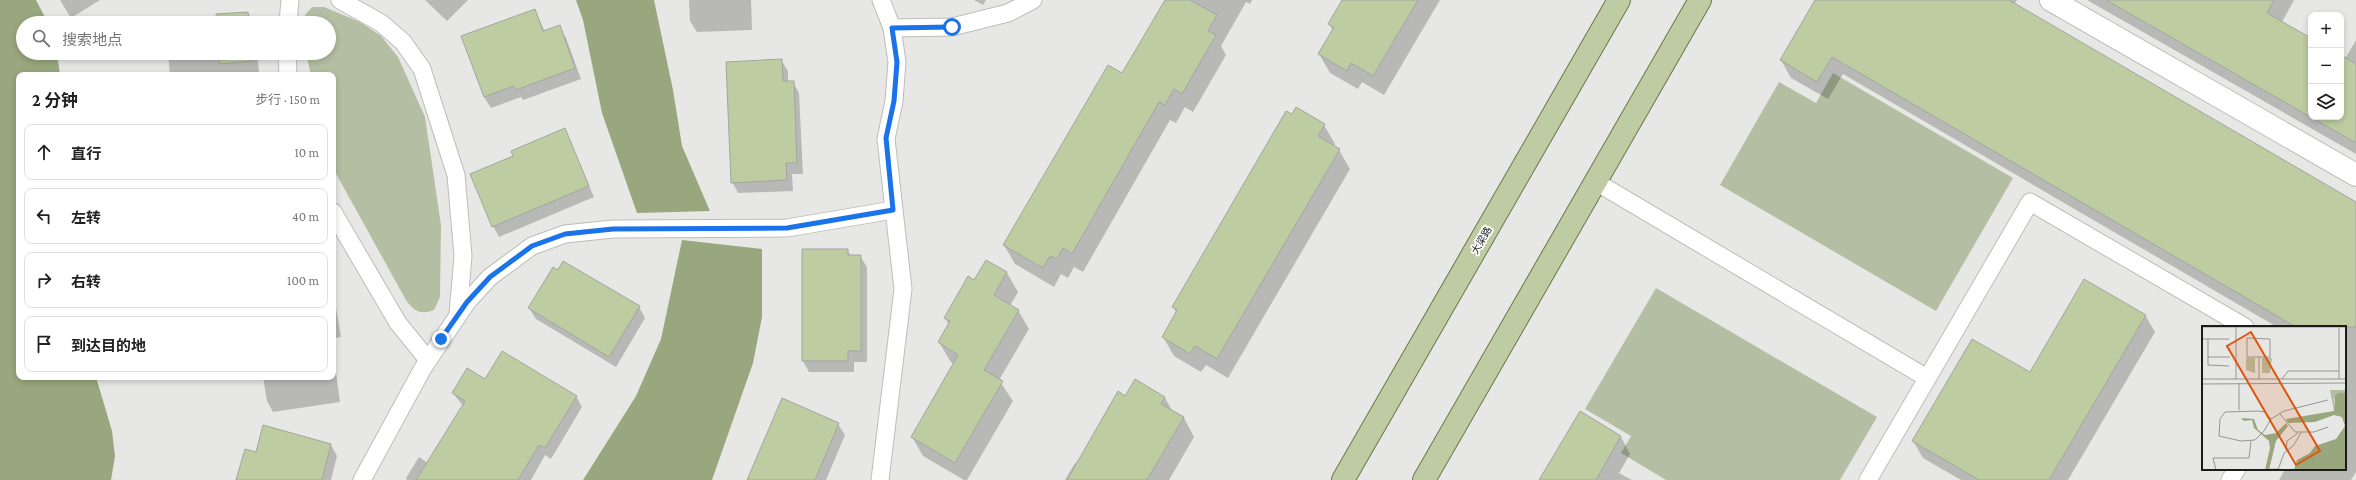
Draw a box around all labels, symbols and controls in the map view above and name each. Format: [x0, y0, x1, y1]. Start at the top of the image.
map controls [2308, 12, 2344, 120]
button: + [2308, 12, 2344, 48]
search box [16, 16, 336, 60]
route start [943, 18, 961, 36]
icon: search [30, 27, 52, 49]
text: 搜索地点 [62, 32, 122, 48]
button: − [2308, 48, 2344, 84]
button: layers [2308, 84, 2344, 120]
text: 2 分钟 [32, 91, 78, 110]
text: 步行 · 150 m [255, 92, 320, 107]
icon: ahead [33, 141, 55, 163]
text: 10 m [294, 145, 319, 160]
text: 直行 [71, 146, 101, 162]
icon: left [33, 205, 55, 227]
text: 40 m [292, 209, 319, 224]
text: 左转 [71, 210, 101, 226]
street label: 大梁路 [1469, 225, 1494, 256]
icon: right [33, 269, 55, 291]
text: 100 m [287, 273, 319, 288]
text: 右转 [71, 274, 101, 290]
inset map [2202, 326, 2346, 470]
route end [432, 330, 450, 348]
icon: arrive [33, 333, 55, 355]
text: 到达目的地 [71, 338, 146, 354]

